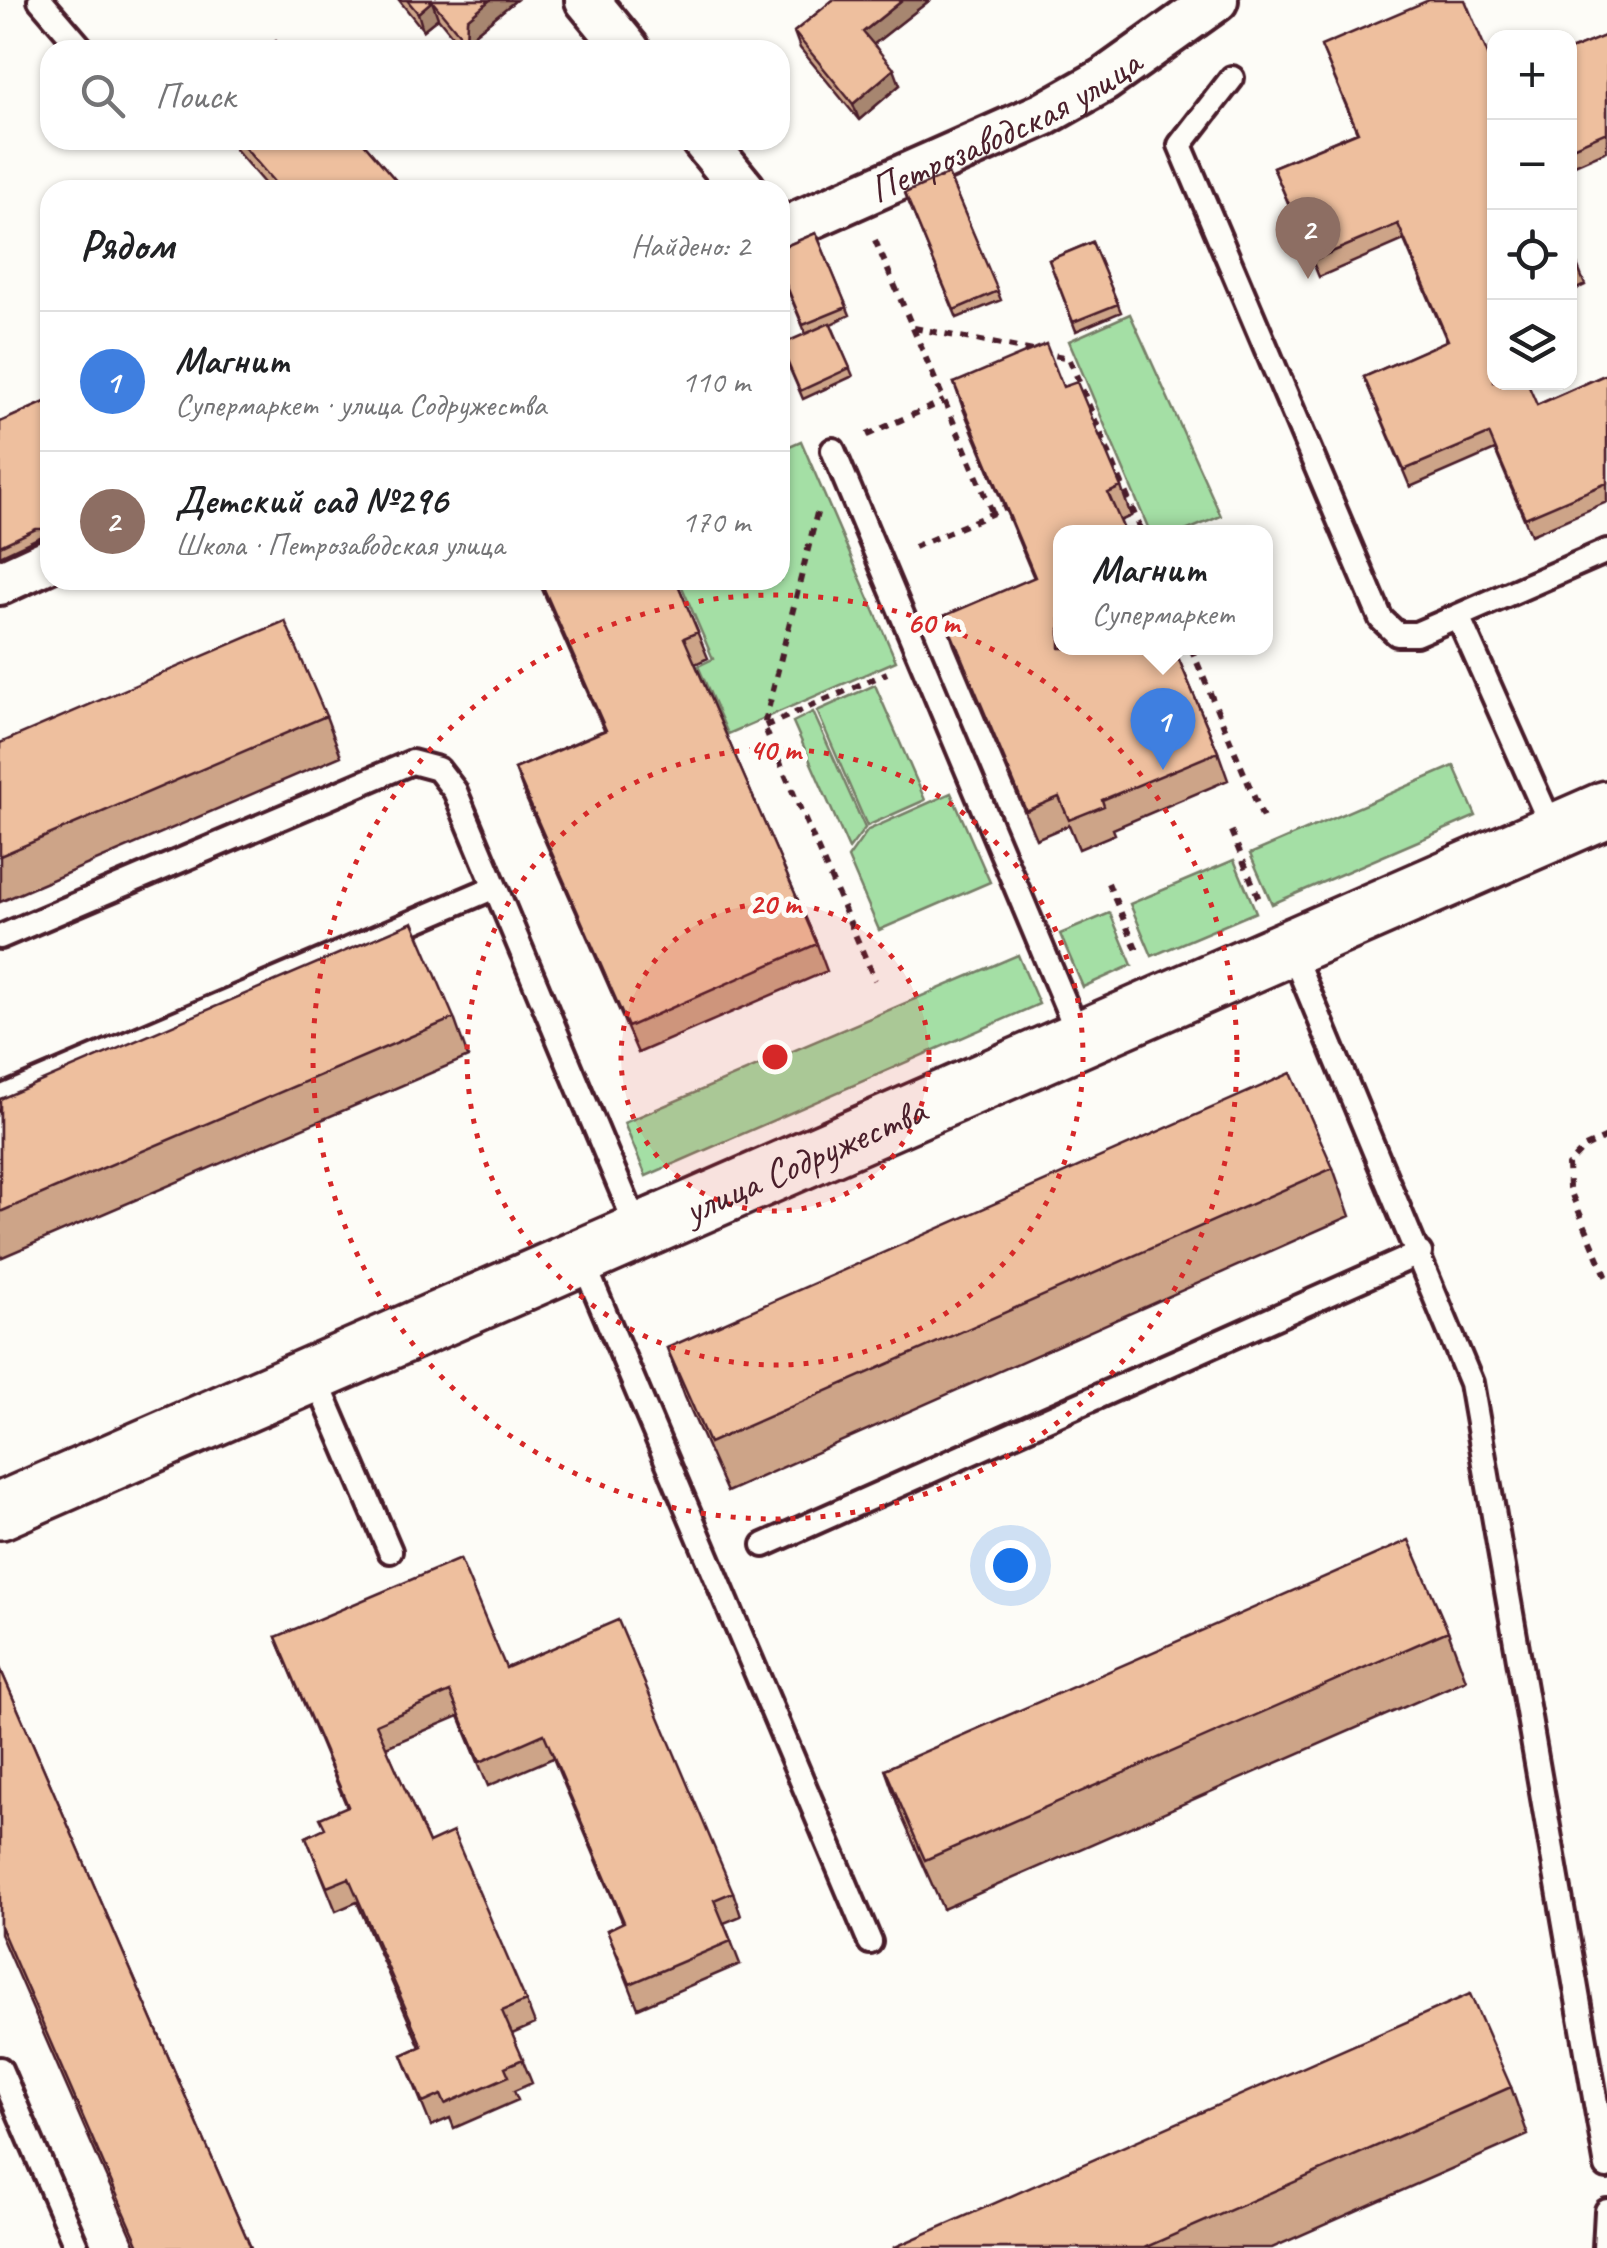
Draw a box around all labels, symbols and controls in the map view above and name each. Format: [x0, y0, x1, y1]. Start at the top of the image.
map controls [1487, 30, 1577, 390]
button: + [1487, 30, 1577, 120]
street label: Петрозаводская улица [861, 36, 1153, 214]
search box [40, 40, 790, 150]
icon: search [75, 68, 130, 123]
text: Поиск [155, 72, 235, 119]
button: − [1487, 120, 1577, 210]
pin: 2 [1276, 196, 1340, 279]
button: locate [1487, 210, 1577, 300]
text: Рядом [80, 219, 174, 272]
text: Найдено: 2 [631, 225, 750, 266]
button: layers [1487, 300, 1577, 390]
text: Магнит [175, 337, 290, 384]
text: 1 [105, 361, 120, 402]
text: 110 m [681, 361, 750, 402]
text: Супермаркет · улица Содружества [175, 384, 546, 425]
text: Детский сад №296 [175, 477, 447, 524]
text: 2 [105, 501, 120, 542]
text: 170 m [681, 501, 750, 542]
text: Школа · Петрозаводская улица [175, 524, 504, 565]
popup [1053, 525, 1273, 655]
text: Магнит [1092, 546, 1206, 593]
text: Супермаркет [1092, 593, 1234, 634]
text: 60 m [907, 604, 962, 642]
pin: 1 [1130, 688, 1196, 770]
text: 40 m [749, 731, 804, 769]
text: 20 m [749, 885, 804, 923]
centre of rings [757, 1039, 793, 1075]
street label: улица Содружества [675, 1085, 936, 1236]
your location [985, 1540, 1036, 1591]

